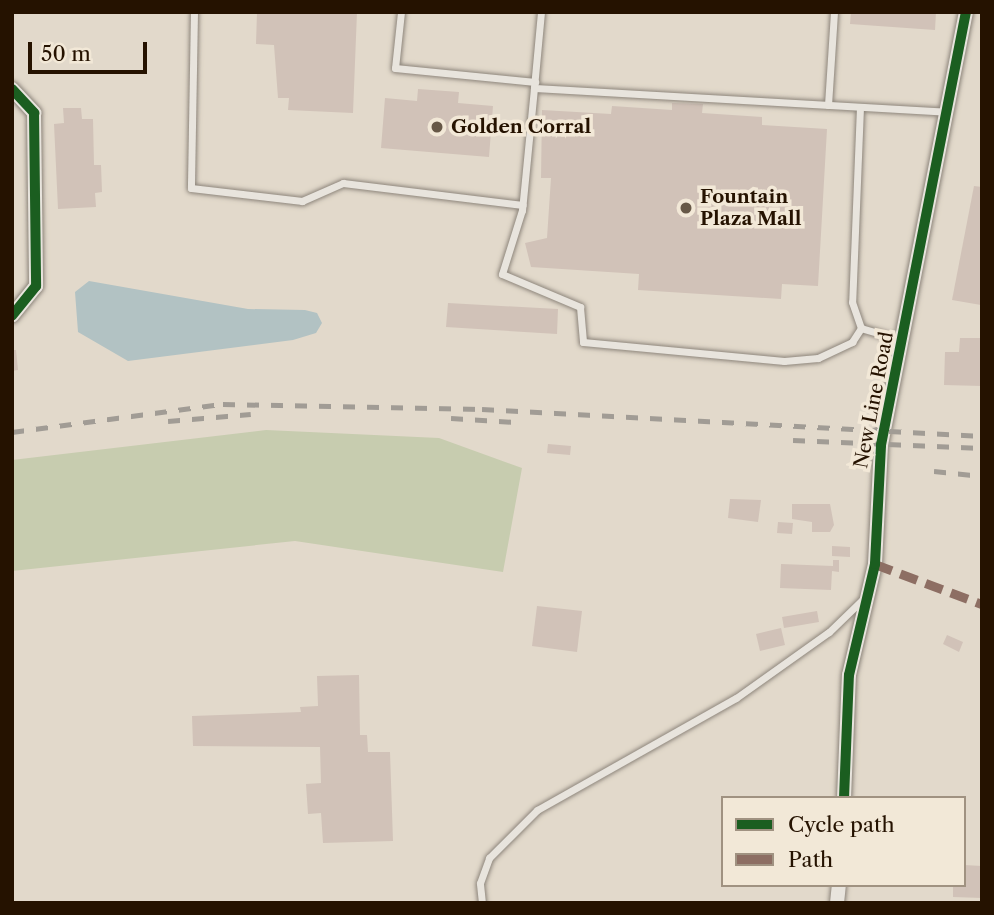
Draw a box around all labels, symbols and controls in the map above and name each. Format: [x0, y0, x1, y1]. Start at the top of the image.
scale bar [32, 28, 150, 72]
text: 50 m [41, 41, 91, 66]
place label: Golden Corral [451, 116, 591, 138]
marker: Golden Corral [429, 119, 445, 135]
place label: Fountain Plaza Mall [700, 186, 802, 230]
marker: Fountain Plaza Mall [678, 200, 694, 216]
street label: New Line Road [850, 330, 898, 470]
legend [721, 796, 966, 887]
text: Cycle path [788, 812, 895, 837]
text: Path [788, 847, 833, 872]

